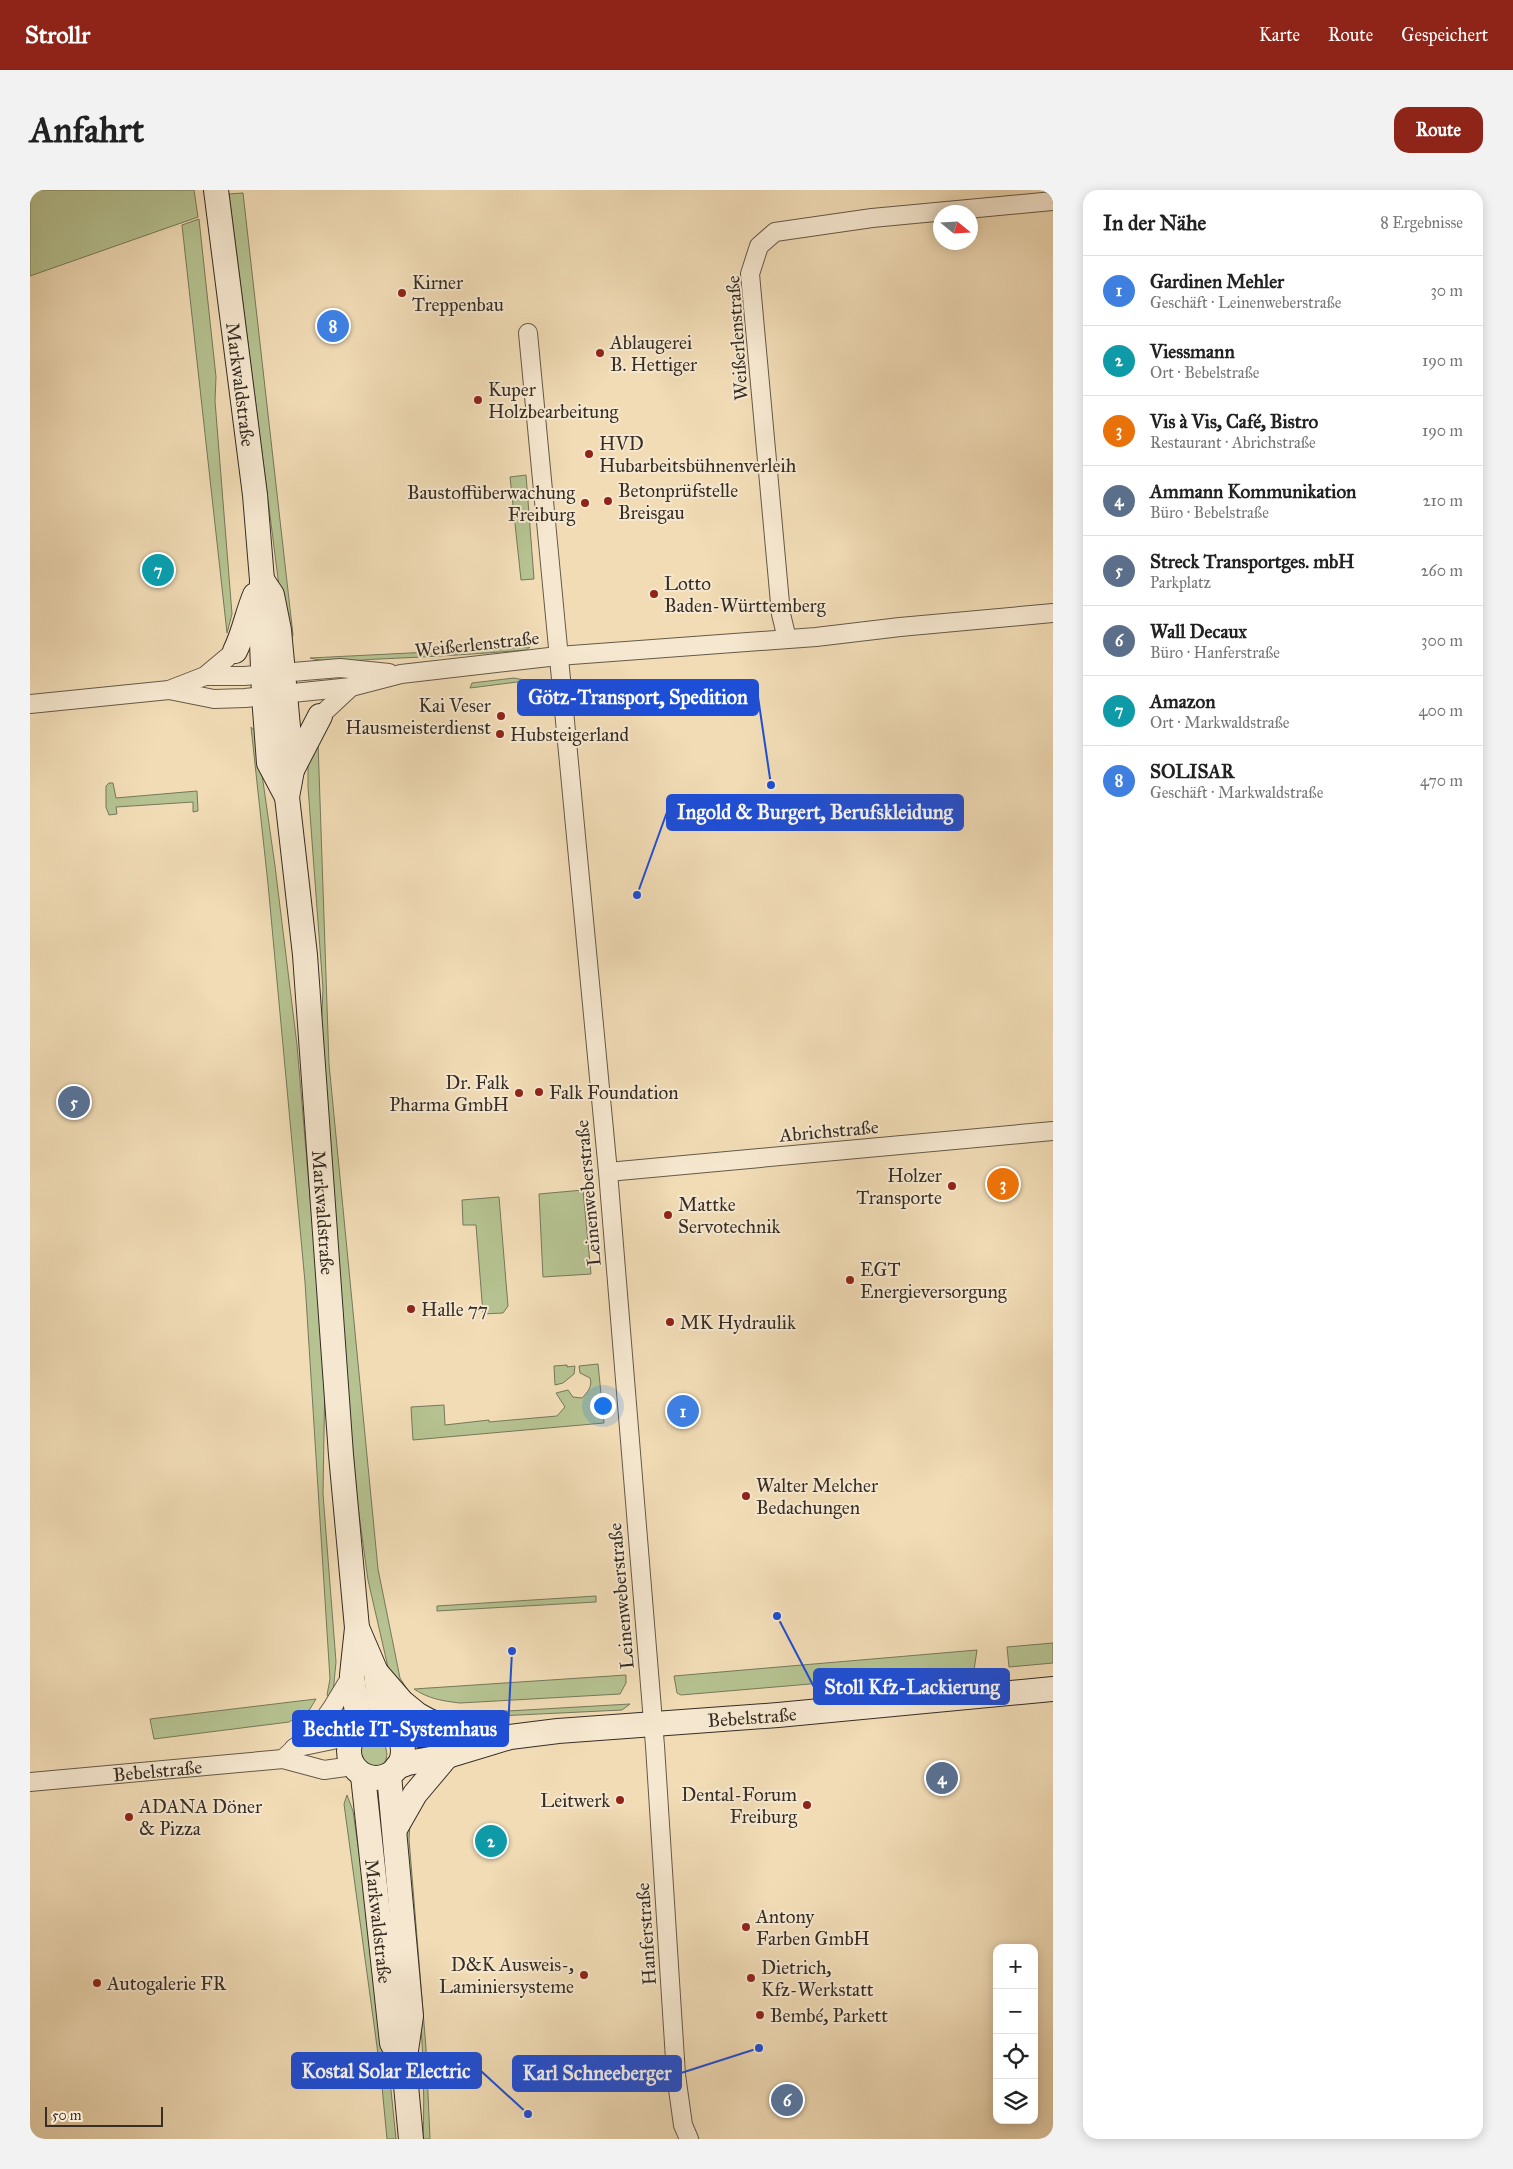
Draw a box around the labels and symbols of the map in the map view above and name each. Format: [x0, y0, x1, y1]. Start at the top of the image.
north arrow [933, 205, 978, 250]
place label: Kirner Treppenbau [412, 271, 504, 316]
street label: Weißerlenstraße [721, 275, 753, 401]
marker: Kirner Treppenbau [396, 287, 408, 299]
pin: 8 [317, 307, 349, 345]
street label: Markwaldstraße [222, 321, 260, 448]
place label: Ablaugerei B. Hettiger [609, 331, 698, 377]
marker: Ablaugerei B. Hettiger [594, 347, 606, 359]
place label: Kuper Holzbearbeitung [488, 378, 618, 424]
marker: Kuper Holzbearbeitung [472, 394, 484, 406]
place label: HVD Hubarbeitsbühnenverleih [599, 432, 797, 477]
marker: HVD Hubarbeitsbühnenverleih [583, 448, 595, 460]
place label: Betonprüfstelle Breisgau [618, 479, 738, 525]
place label: Baustoffüberwachung Freiburg [407, 481, 575, 527]
marker: Betonprüfstelle Breisgau [602, 495, 614, 507]
marker: Baustoffüberwachung Freiburg [579, 497, 591, 509]
pin: 7 [142, 551, 174, 589]
place label: Lotto Baden-Württemberg [664, 572, 826, 618]
marker: Lotto Baden-Württemberg [648, 588, 660, 600]
street label: Weißerlenstraße [414, 626, 540, 662]
callout: Götz-Transport, Spedition [518, 680, 758, 715]
text: Götz-Transport, Spedition [528, 685, 748, 710]
place label: Kai Veser Hausmeisterdienst [345, 694, 492, 739]
marker: Kai Veser Hausmeisterdienst [495, 710, 507, 722]
place label: Hubsteigerland [510, 723, 630, 747]
marker: Hubsteigerland [494, 728, 506, 740]
callout: Ingold & Burgert, Berufskleidung [667, 795, 963, 830]
text: Ingold & Burgert, Berufskleidung [677, 800, 954, 825]
place label: Dr. Falk Pharma GmbH [389, 1071, 509, 1116]
place label: Falk Foundation [549, 1081, 679, 1104]
pin: 5 [58, 1083, 90, 1121]
marker: Falk Foundation [533, 1086, 545, 1098]
marker: Dr. Falk Pharma GmbH [513, 1087, 525, 1099]
street label: Abrichstraße [778, 1115, 880, 1147]
street label: Leinenweberstraße [570, 1119, 606, 1267]
street label: Markwaldstraße [308, 1149, 340, 1276]
place label: Holzer Transporte [856, 1164, 943, 1209]
pin: 3 [987, 1165, 1019, 1203]
marker: Holzer Transporte [946, 1180, 958, 1192]
place label: Mattke Servotechnik [678, 1193, 781, 1238]
marker: Mattke Servotechnik [662, 1209, 674, 1221]
place label: EGT Energieversorgung [860, 1258, 1007, 1304]
marker: EGT Energieversorgung [844, 1274, 856, 1286]
place label: Halle 77 [421, 1298, 488, 1321]
marker: Halle 77 [405, 1303, 417, 1315]
place label: MK Hydraulik [680, 1311, 796, 1334]
marker: MK Hydraulik [664, 1316, 676, 1328]
pin: 1 [667, 1392, 699, 1430]
your location [590, 1393, 616, 1419]
place label: Walter Melcher Bedachungen [756, 1474, 879, 1520]
marker: Walter Melcher Bedachungen [740, 1490, 752, 1502]
street label: Leinenweberstraße [603, 1522, 639, 1670]
callout: Stoll Kfz-Lackierung [814, 1669, 1009, 1704]
text: Stoll Kfz-Lackierung [824, 1675, 1000, 1700]
street label: Bebelstraße [707, 1702, 798, 1732]
callout: Bechtle IT-Systemhaus [293, 1711, 508, 1746]
text: Bechtle IT-Systemhaus [303, 1717, 498, 1742]
street label: Bebelstraße [112, 1755, 203, 1786]
pin: 4 [926, 1759, 958, 1797]
place label: Dental-Forum Freiburg [681, 1783, 797, 1829]
place label: Leitwerk [540, 1789, 610, 1812]
marker: Leitwerk [614, 1794, 626, 1806]
place label: ADANA Döner & Pizza [138, 1795, 263, 1840]
marker: Dental-Forum Freiburg [801, 1799, 813, 1811]
marker: ADANA Döner & Pizza [123, 1811, 135, 1823]
pin: 2 [475, 1822, 507, 1860]
street label: Markwaldstraße [361, 1858, 397, 1985]
street label: Hanferstraße [631, 1882, 661, 1986]
place label: Antony Farben GmbH [755, 1905, 870, 1950]
marker: Antony Farben GmbH [740, 1921, 752, 1933]
place label: D&K Ausweis-, Laminiersysteme [439, 1953, 574, 1998]
place label: Dietrich, Kfz-Werkstatt [761, 1956, 874, 2001]
marker: D&K Ausweis-, Laminiersysteme [578, 1969, 590, 1981]
place label: Autogalerie FR [106, 1972, 227, 1996]
marker: Dietrich, Kfz-Werkstatt [745, 1972, 757, 1984]
marker: Autogalerie FR [91, 1977, 103, 1989]
place label: Bembé, Parkett [770, 2004, 888, 2027]
marker: Bembé, Parkett [754, 2009, 766, 2021]
callout: Kostal Solar Electric [292, 2053, 481, 2088]
callout: Karl Schneeberger [513, 2056, 681, 2091]
text: Kostal Solar Electric [302, 2059, 471, 2083]
text: Karl Schneeberger [523, 2061, 672, 2086]
pin: 6 [771, 2081, 803, 2119]
scale bar [45, 2104, 162, 2127]

